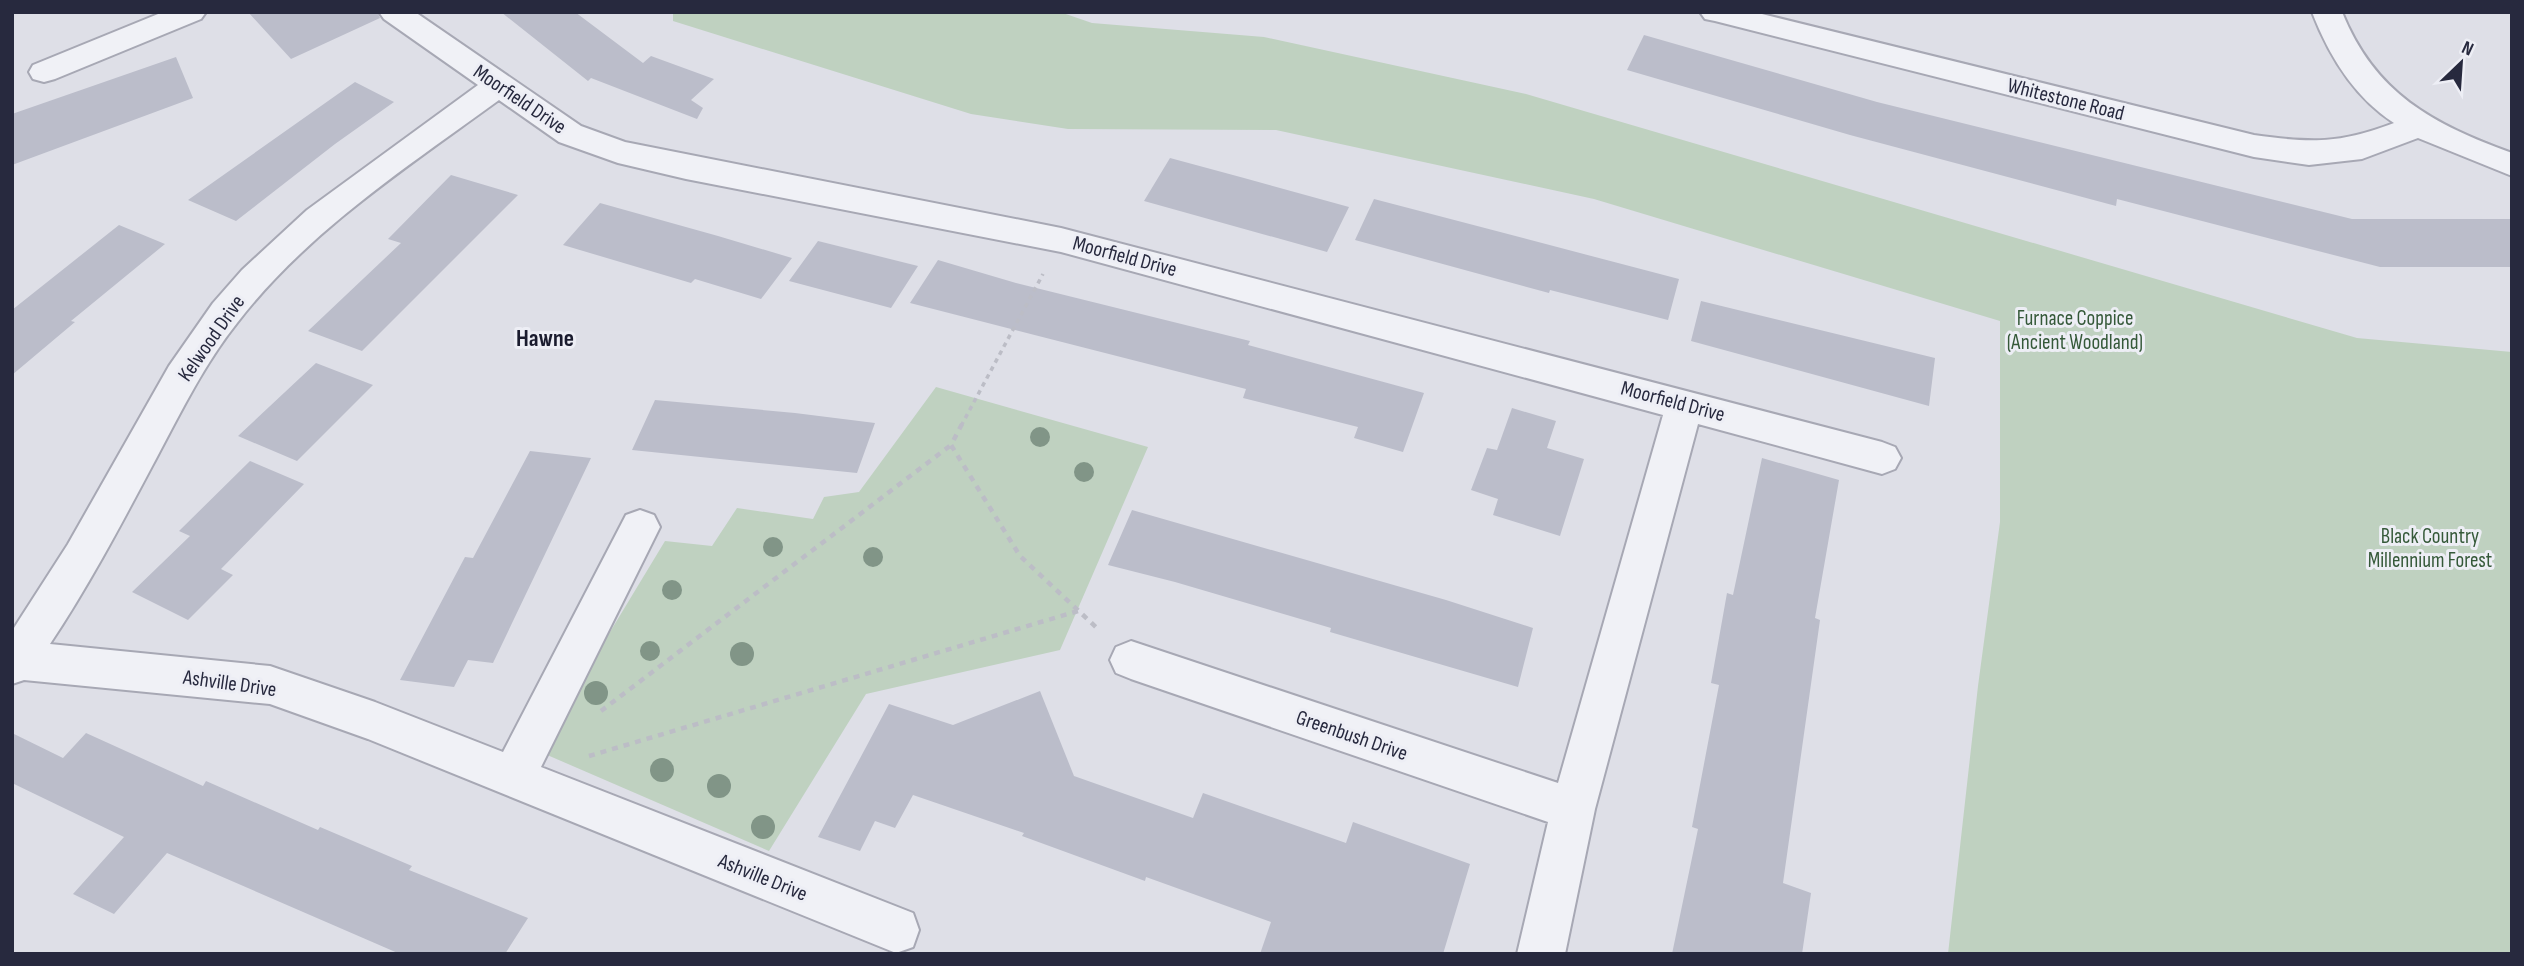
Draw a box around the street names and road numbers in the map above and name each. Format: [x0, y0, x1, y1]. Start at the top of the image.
street label: Moorfield Drive [469, 59, 571, 140]
street label: Whitestone Road [2005, 73, 2127, 126]
street label: Moorfield Drive [1070, 231, 1180, 282]
street label: Kelwood Drive [173, 290, 250, 386]
street label: Moorfield Drive [1618, 376, 1728, 427]
street label: Ashville Drive [181, 664, 278, 702]
street label: Greenbush Drive [1293, 705, 1411, 766]
street label: Ashville Drive [714, 848, 811, 907]

